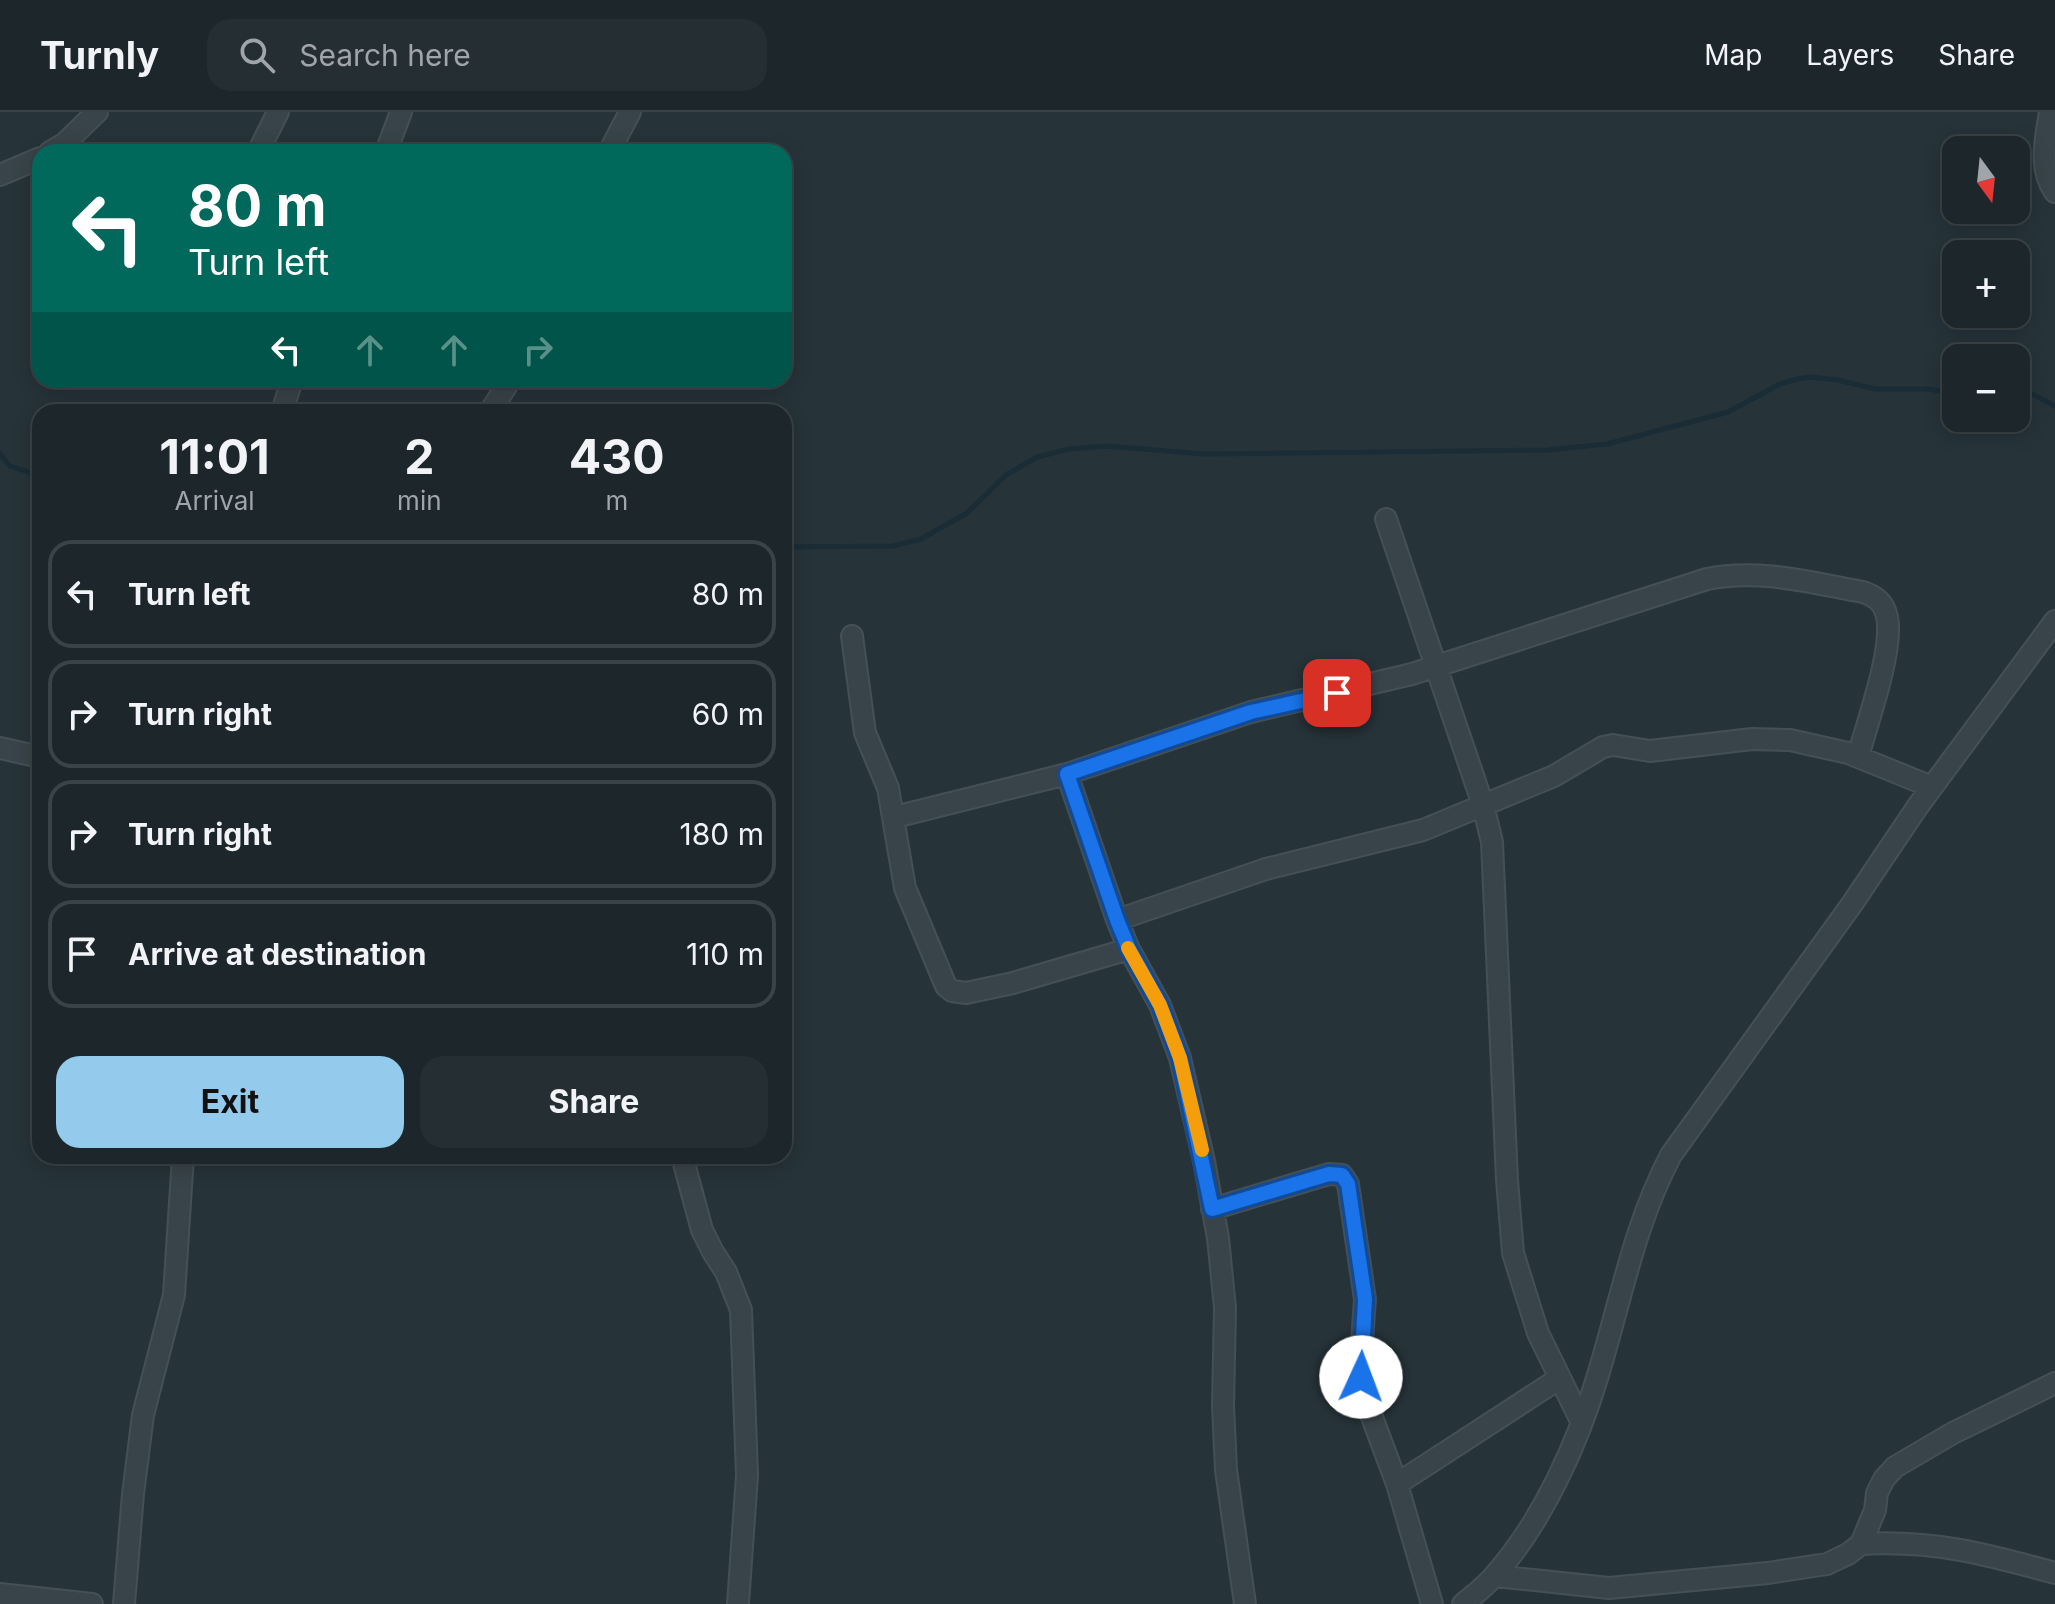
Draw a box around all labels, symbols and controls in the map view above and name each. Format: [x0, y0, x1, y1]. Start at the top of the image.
search box [207, 19, 767, 91]
text: Turnly [40, 32, 159, 78]
icon: search [235, 33, 279, 77]
text: Search here [299, 37, 471, 73]
text: Map [1704, 38, 1762, 72]
text: Layers [1806, 38, 1894, 72]
text: Share [1938, 38, 2015, 72]
north arrow [1942, 136, 2030, 224]
map controls [1942, 136, 2030, 432]
text: 80 m [188, 172, 327, 240]
icon: left [56, 176, 160, 280]
text: Turn left [188, 240, 329, 284]
button: + [1942, 240, 2030, 328]
icon: left [264, 328, 308, 372]
icon: ahead [348, 328, 392, 372]
icon: ahead [432, 328, 476, 372]
icon: right [516, 328, 560, 372]
button: − [1942, 344, 2030, 432]
text: 11:01 [159, 427, 270, 486]
text: 2 [404, 427, 434, 486]
text: 430 [569, 427, 665, 486]
text: Arrival [175, 485, 255, 516]
text: min [397, 485, 442, 516]
text: m [605, 485, 628, 516]
icon: left [60, 572, 104, 616]
text: Turn left [128, 576, 250, 612]
text: 80 m [692, 576, 764, 612]
pin [1303, 659, 1371, 727]
icon: arrive [1315, 671, 1359, 715]
icon: right [60, 692, 104, 736]
text: Turn right [128, 696, 272, 732]
text: 60 m [692, 696, 764, 732]
icon: right [60, 812, 104, 856]
text: Turn right [128, 816, 272, 852]
text: 180 m [680, 816, 764, 852]
icon: arrive [60, 932, 104, 976]
text: Arrive at destination [128, 936, 426, 972]
text: 110 m [686, 936, 764, 972]
button: Exit [56, 1056, 404, 1148]
button: Share [420, 1056, 768, 1148]
position arrow [1319, 1335, 1403, 1419]

